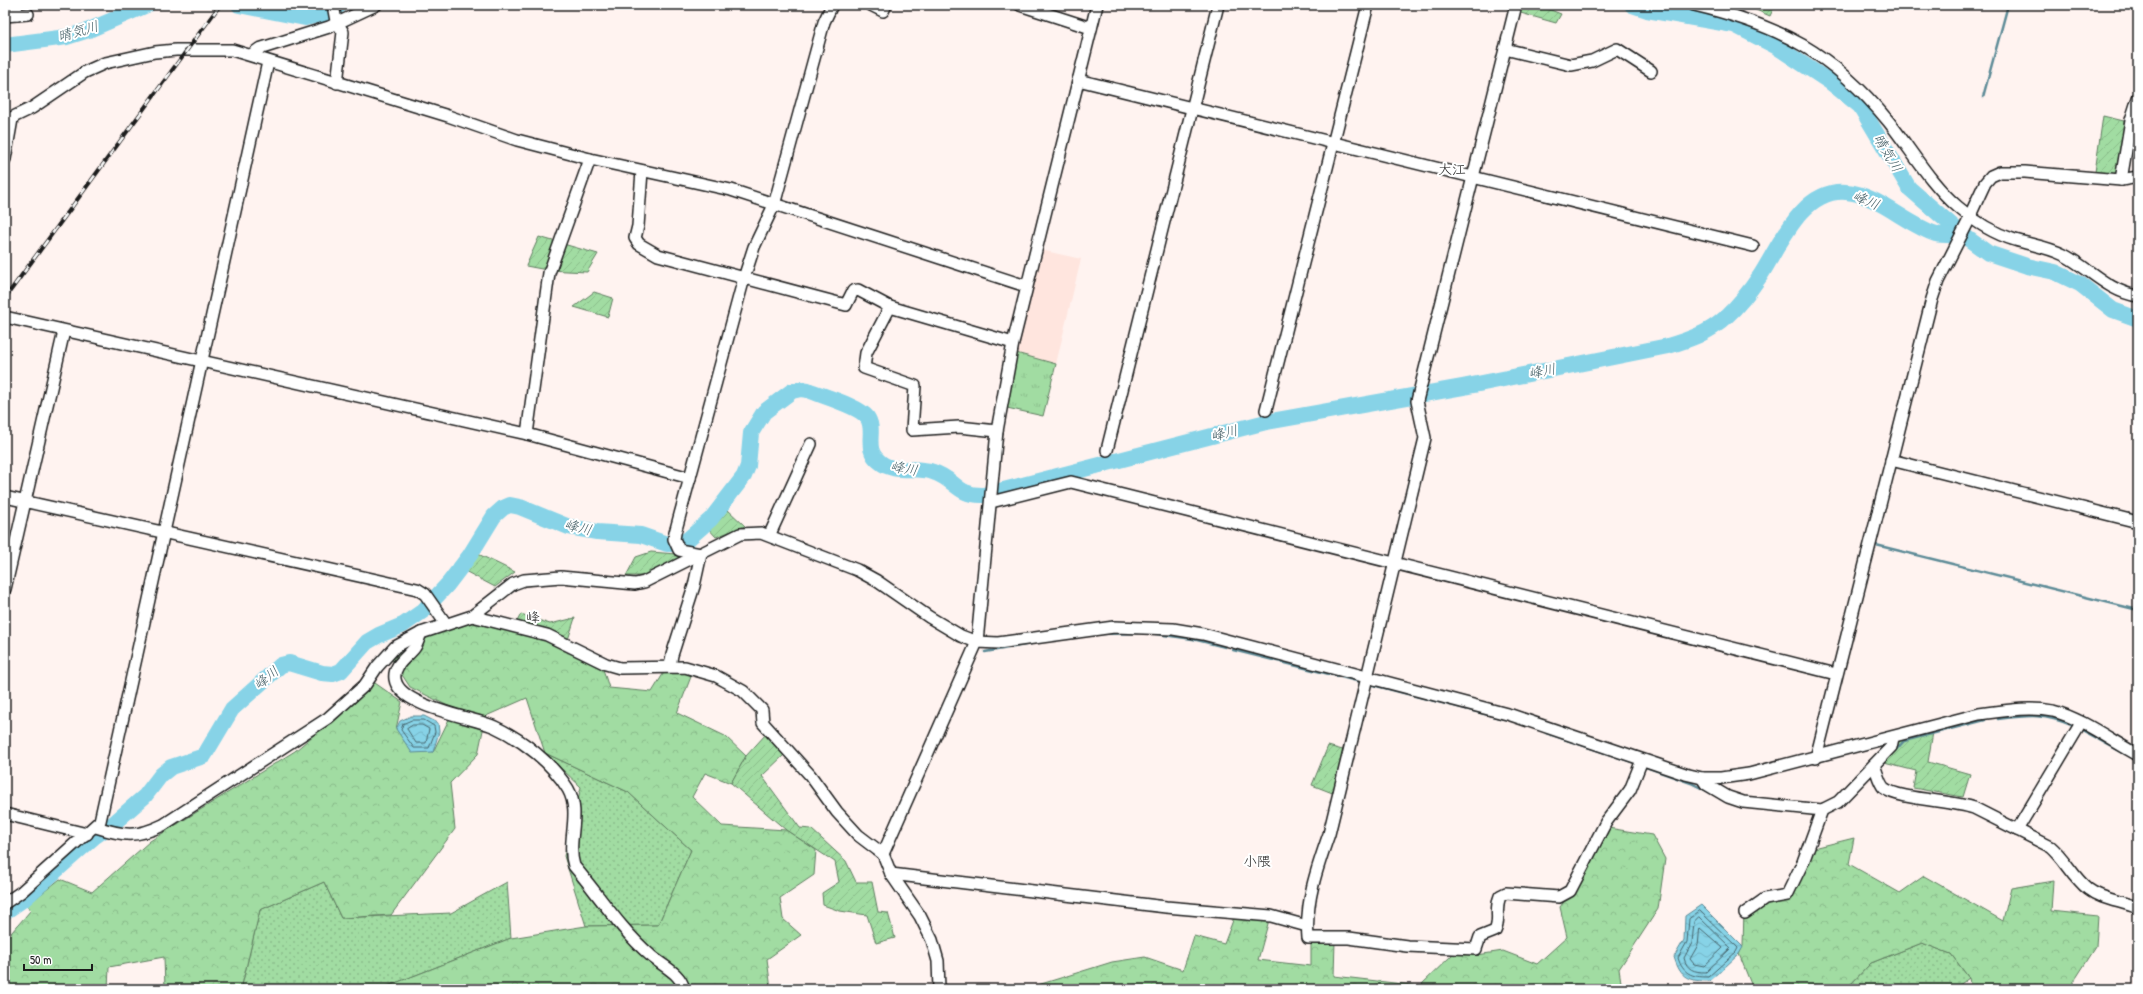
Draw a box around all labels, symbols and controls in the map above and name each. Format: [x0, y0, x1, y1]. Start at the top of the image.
water label: 晴気川 [55, 16, 101, 45]
water label: 晴気川 [1869, 130, 1907, 176]
district label: 大江 [1438, 159, 1466, 178]
water label: 峰川 [1850, 185, 1883, 214]
water label: 峰川 [1526, 358, 1558, 383]
water label: 峰川 [1208, 420, 1240, 445]
water label: 峰川 [889, 456, 919, 479]
water label: 峰川 [562, 514, 594, 539]
district label: 峰 [526, 607, 540, 626]
water label: 峰川 [249, 661, 283, 694]
district label: 小隈 [1243, 851, 1271, 870]
scale bar [24, 946, 92, 972]
text: 50 m [30, 951, 51, 968]

